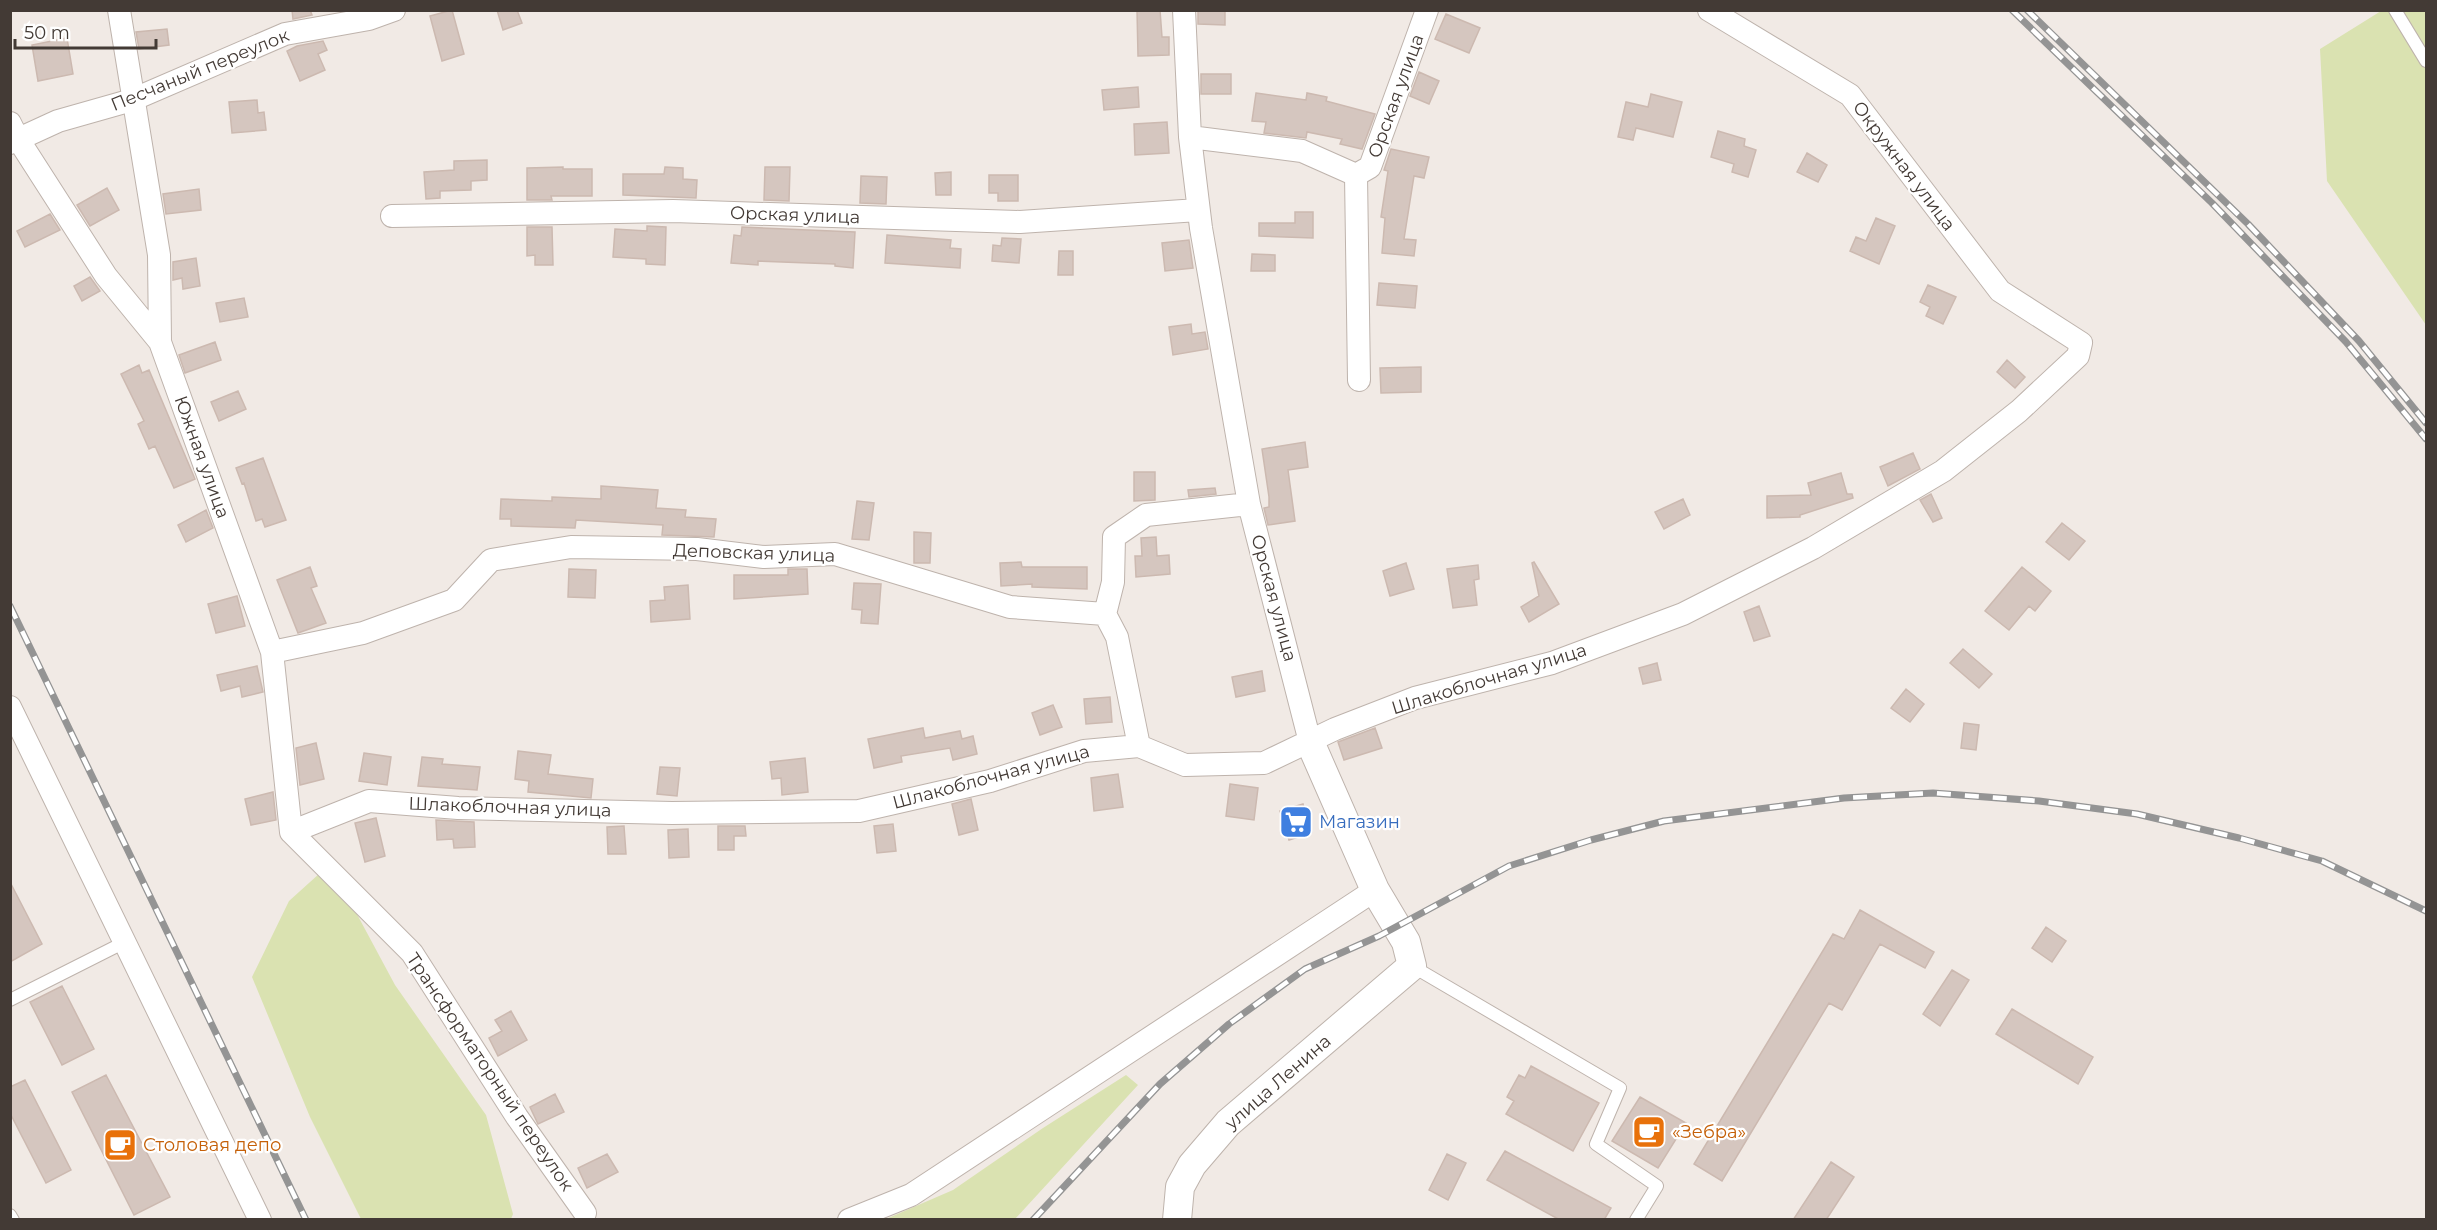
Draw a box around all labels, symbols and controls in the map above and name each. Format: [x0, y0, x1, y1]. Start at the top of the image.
scale bar [15, 12, 156, 50]
text: 50 m [24, 22, 70, 44]
street label: Песчаный переулок [108, 24, 293, 116]
street label: Орская улица [1363, 31, 1429, 161]
street label: Окружная улица [1848, 97, 1960, 235]
street label: Орская улица [729, 202, 861, 228]
street label: Южная улица [170, 393, 234, 521]
street label: Орская улица [1247, 532, 1301, 664]
street label: Деповская улица [672, 539, 836, 567]
street label: Шлакоблочная улица [1389, 639, 1589, 719]
street label: Шлакоблочная улица [890, 740, 1092, 814]
street label: Шлакоблочная улица [408, 792, 612, 822]
supermarket icon: Магазин [1278, 804, 1314, 840]
place label: Магазин [1319, 811, 1400, 833]
street label: Трансформаторный переулок [402, 949, 578, 1196]
street label: улица Ленина [1220, 1030, 1336, 1135]
cafe icon: «Зебра» [1631, 1114, 1667, 1150]
place label: «Зебра» [1672, 1121, 1746, 1143]
cafe icon: Столовая депо [102, 1127, 138, 1163]
place label: Столовая депо [143, 1134, 281, 1156]

